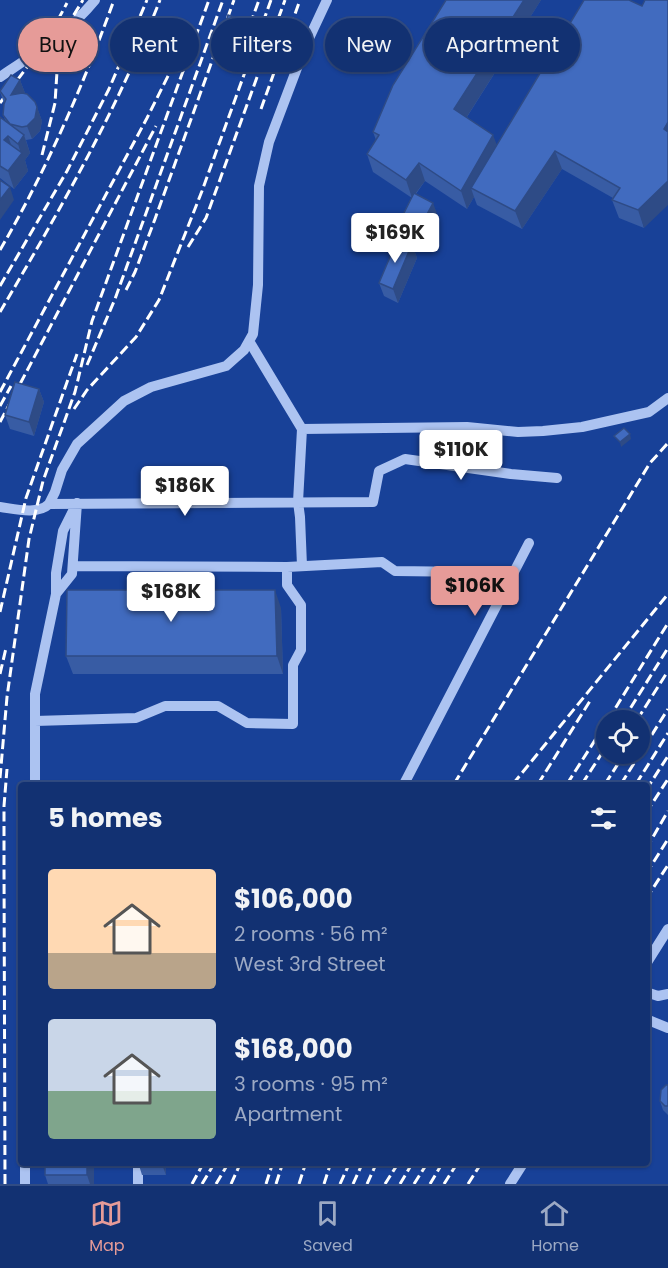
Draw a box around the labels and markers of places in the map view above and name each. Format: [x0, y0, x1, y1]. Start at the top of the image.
pin: $169K [353, 213, 437, 264]
pin: $110K [419, 430, 503, 481]
pin: $186K [143, 466, 227, 517]
pin: $106K [433, 566, 517, 617]
pin: $168K [129, 572, 213, 623]

